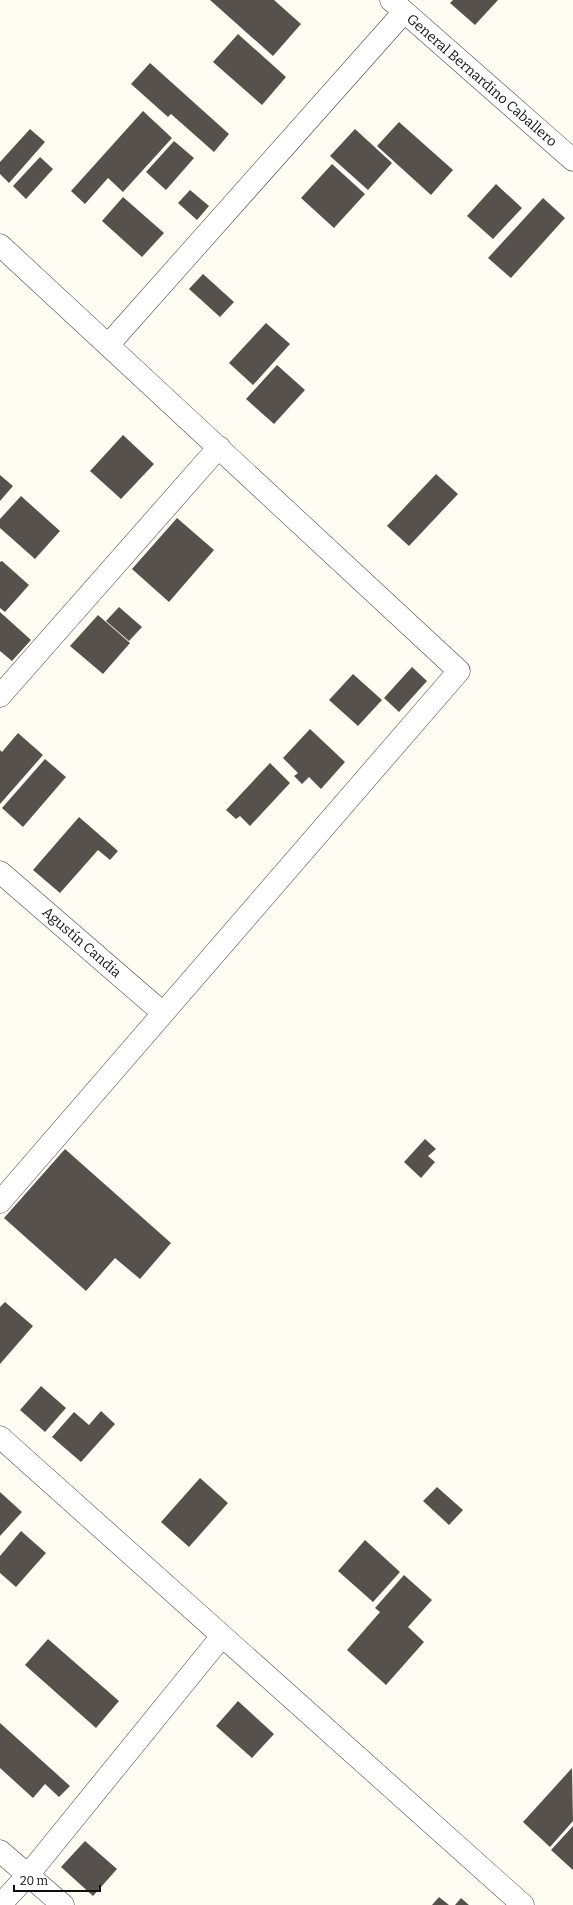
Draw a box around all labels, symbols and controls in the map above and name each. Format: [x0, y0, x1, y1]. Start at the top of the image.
street label: General Bernardino Caballero [403, 10, 560, 150]
street label: Agustín Candia [39, 904, 125, 981]
scale bar [14, 1867, 100, 1893]
text: 20 m [20, 1874, 49, 1888]

